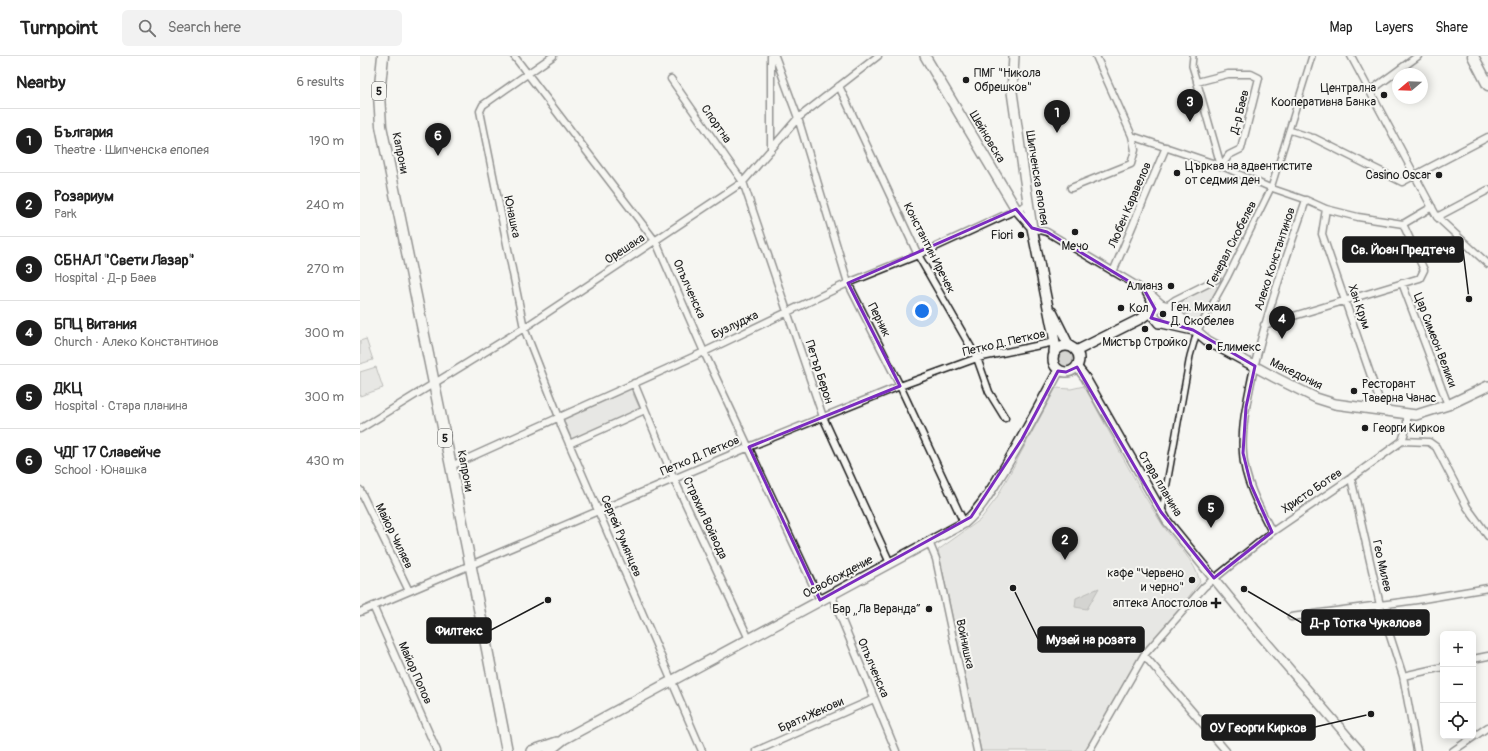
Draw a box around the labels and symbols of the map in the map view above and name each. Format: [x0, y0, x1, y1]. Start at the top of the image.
place label: ПМГ "Никола Обрешков" [974, 66, 1041, 95]
north arrow [1392, 68, 1428, 104]
marker: ПМГ "Никола Обрешков" [961, 75, 971, 85]
place label: Централна Кооперативна Банка [1271, 81, 1376, 110]
road number: 5 [372, 82, 386, 100]
street label: Д-р Баев [1227, 88, 1253, 137]
pin: 3 [1177, 89, 1203, 122]
marker: Централна Кооперативна Банка [1379, 90, 1389, 100]
pin: 1 [1044, 100, 1070, 133]
street label: Спортна [697, 102, 735, 146]
street label: Шейновска [966, 108, 1009, 166]
pin: 6 [425, 123, 451, 156]
street label: Шипченска епопея [1022, 129, 1052, 227]
street label: Капрони [388, 131, 412, 176]
place label: Църква на адвентистите от седмия ден [1185, 159, 1312, 188]
street label: Любен Каравелов [1105, 160, 1155, 251]
marker: Църква на адвентистите от седмия ден [1172, 168, 1182, 178]
place label: Casino Oscar [1366, 168, 1432, 183]
marker: Casino Oscar [1434, 170, 1444, 180]
street label: Юнашка [500, 195, 524, 240]
street label: Генерал Скобелев [1204, 198, 1260, 290]
street label: Константин Иречек [900, 200, 958, 296]
street label: Алеко Константинов [1251, 205, 1299, 313]
marker: Мечо [1070, 227, 1080, 237]
place label: Fiori [991, 228, 1013, 243]
street label: Орешака [602, 230, 648, 268]
marker: Fiori [1016, 230, 1026, 240]
callout: Св. Йоан Предтеча [1343, 237, 1463, 262]
place label: Мечо [1061, 239, 1089, 254]
text: Св. Йоан Предтеча [1351, 242, 1455, 258]
street label: Опълченска [669, 257, 709, 321]
place label: Алианз [1126, 279, 1163, 294]
marker: Алианз [1166, 281, 1176, 291]
street label: Хан Крум [1344, 283, 1374, 331]
street label: Цар Симеон Велики [1410, 291, 1460, 390]
street label: Перник [864, 300, 894, 340]
place label: Ген. Михаил Д. Скобелев [1170, 300, 1235, 329]
your location [912, 301, 932, 321]
place label: Кол [1129, 301, 1149, 316]
marker: Кол [1116, 303, 1126, 313]
pin: 4 [1269, 306, 1295, 339]
street label: Бузлуджа [709, 307, 761, 342]
marker: Ген. Михаил Д. Скобелев [1158, 309, 1168, 319]
marker: Мистър Стройко [1140, 324, 1150, 334]
street label: Петко Д. Петков [961, 326, 1047, 360]
place label: Мистър Стройко [1102, 335, 1188, 350]
street label: Петър Берон [802, 338, 836, 406]
place label: Елимекс [1217, 340, 1261, 355]
marker: Елимекс [1204, 342, 1214, 352]
street label: Македония [1267, 355, 1325, 393]
place label: Ресторант Таверна Чанас [1362, 377, 1436, 406]
marker: Ресторант Таверна Чанас [1349, 386, 1359, 396]
place label: Георги Кирков [1373, 421, 1445, 436]
marker: Георги Кирков [1360, 423, 1370, 433]
road number: 5 [438, 429, 452, 447]
street label: Петко Д. Петков [658, 433, 742, 479]
street label: Капрони [454, 449, 476, 494]
street label: Стара планина [1135, 449, 1186, 520]
street label: Христо Ботев [1279, 465, 1345, 517]
street label: Страхил Войвода [679, 474, 731, 562]
street label: Сергей Румянцев [597, 493, 645, 579]
pin: 5 [1198, 495, 1224, 528]
street label: Майор Чиляев [372, 501, 416, 571]
pin: 2 [1052, 527, 1078, 560]
street label: Гео Милев [1369, 539, 1395, 594]
street label: Освобождение [800, 552, 876, 602]
place label: кафе "Червено и черно" [1107, 566, 1185, 595]
marker: кафе "Червено и черно" [1187, 575, 1197, 585]
place label: аптека Апостолов [1113, 596, 1208, 611]
marker: аптека Апостолов [1211, 598, 1221, 608]
place label: Бар „Ла Веранда“ [832, 602, 921, 617]
marker: Бар „Ла Веранда“ [924, 604, 934, 614]
callout: Д-р Тотка Чукалова [1302, 610, 1429, 635]
text: Д-р Тотка Чукалова [1310, 615, 1421, 631]
callout: Филтекс [427, 618, 491, 643]
street label: Войнишка [952, 618, 978, 671]
text: Филтекс [434, 623, 483, 639]
callout: Музей на розата [1038, 627, 1144, 652]
text: Музей на розата [1046, 632, 1136, 648]
street label: Опълченска [854, 636, 892, 700]
street label: Майор Попов [395, 639, 435, 707]
street label: Братя Жекови [776, 694, 846, 736]
callout: ОУ Георги Кирков [1202, 715, 1315, 740]
text: ОУ Георги Кирков [1209, 720, 1307, 736]

